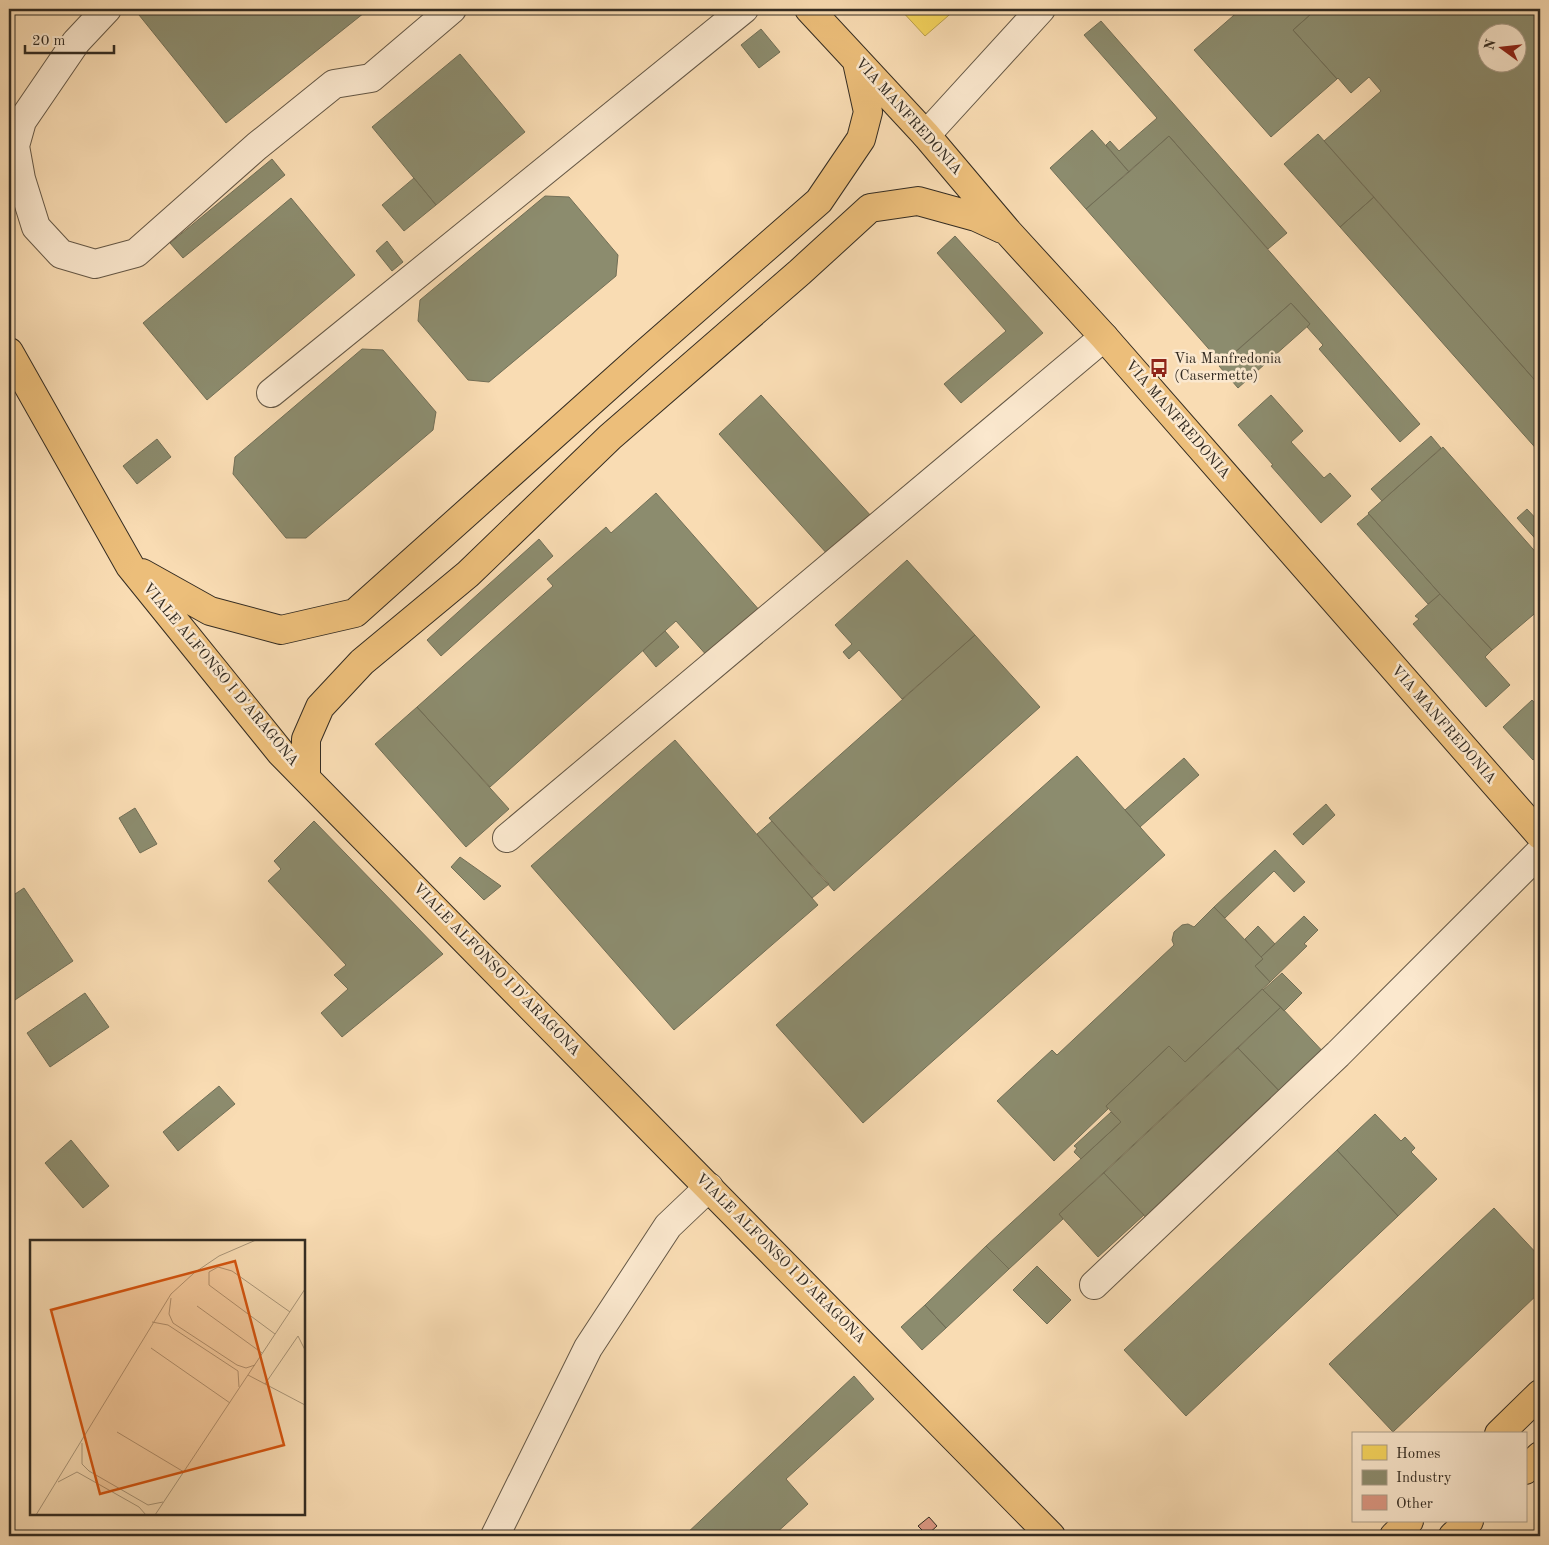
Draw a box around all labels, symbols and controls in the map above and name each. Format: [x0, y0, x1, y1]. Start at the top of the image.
scale bar [25, 22, 114, 54]
north arrow [1476, 22, 1526, 72]
text: 20 m [32, 34, 66, 49]
text: N [1482, 38, 1499, 52]
street label: VIA MANFREDONIA [852, 56, 964, 179]
place label: Via Manfredonia (Casermette) [1174, 352, 1282, 384]
bus stop icon: Via Manfredonia (Casermette) [1148, 357, 1170, 379]
street label: VIA MANFREDONIA [1122, 358, 1233, 482]
street label: VIALE ALFONSO I D'ARAGONA [139, 581, 301, 770]
street label: VIA MANFREDONIA [1388, 663, 1499, 787]
street label: VIALE ALFONSO I D'ARAGONA [410, 881, 583, 1060]
street label: VIALE ALFONSO I D'ARAGONA [692, 1171, 868, 1347]
inset map [30, 1240, 305, 1515]
legend [1352, 1432, 1526, 1522]
text: Homes [1396, 1447, 1441, 1462]
text: Industry [1396, 1471, 1452, 1486]
text: Other [1396, 1497, 1433, 1512]

